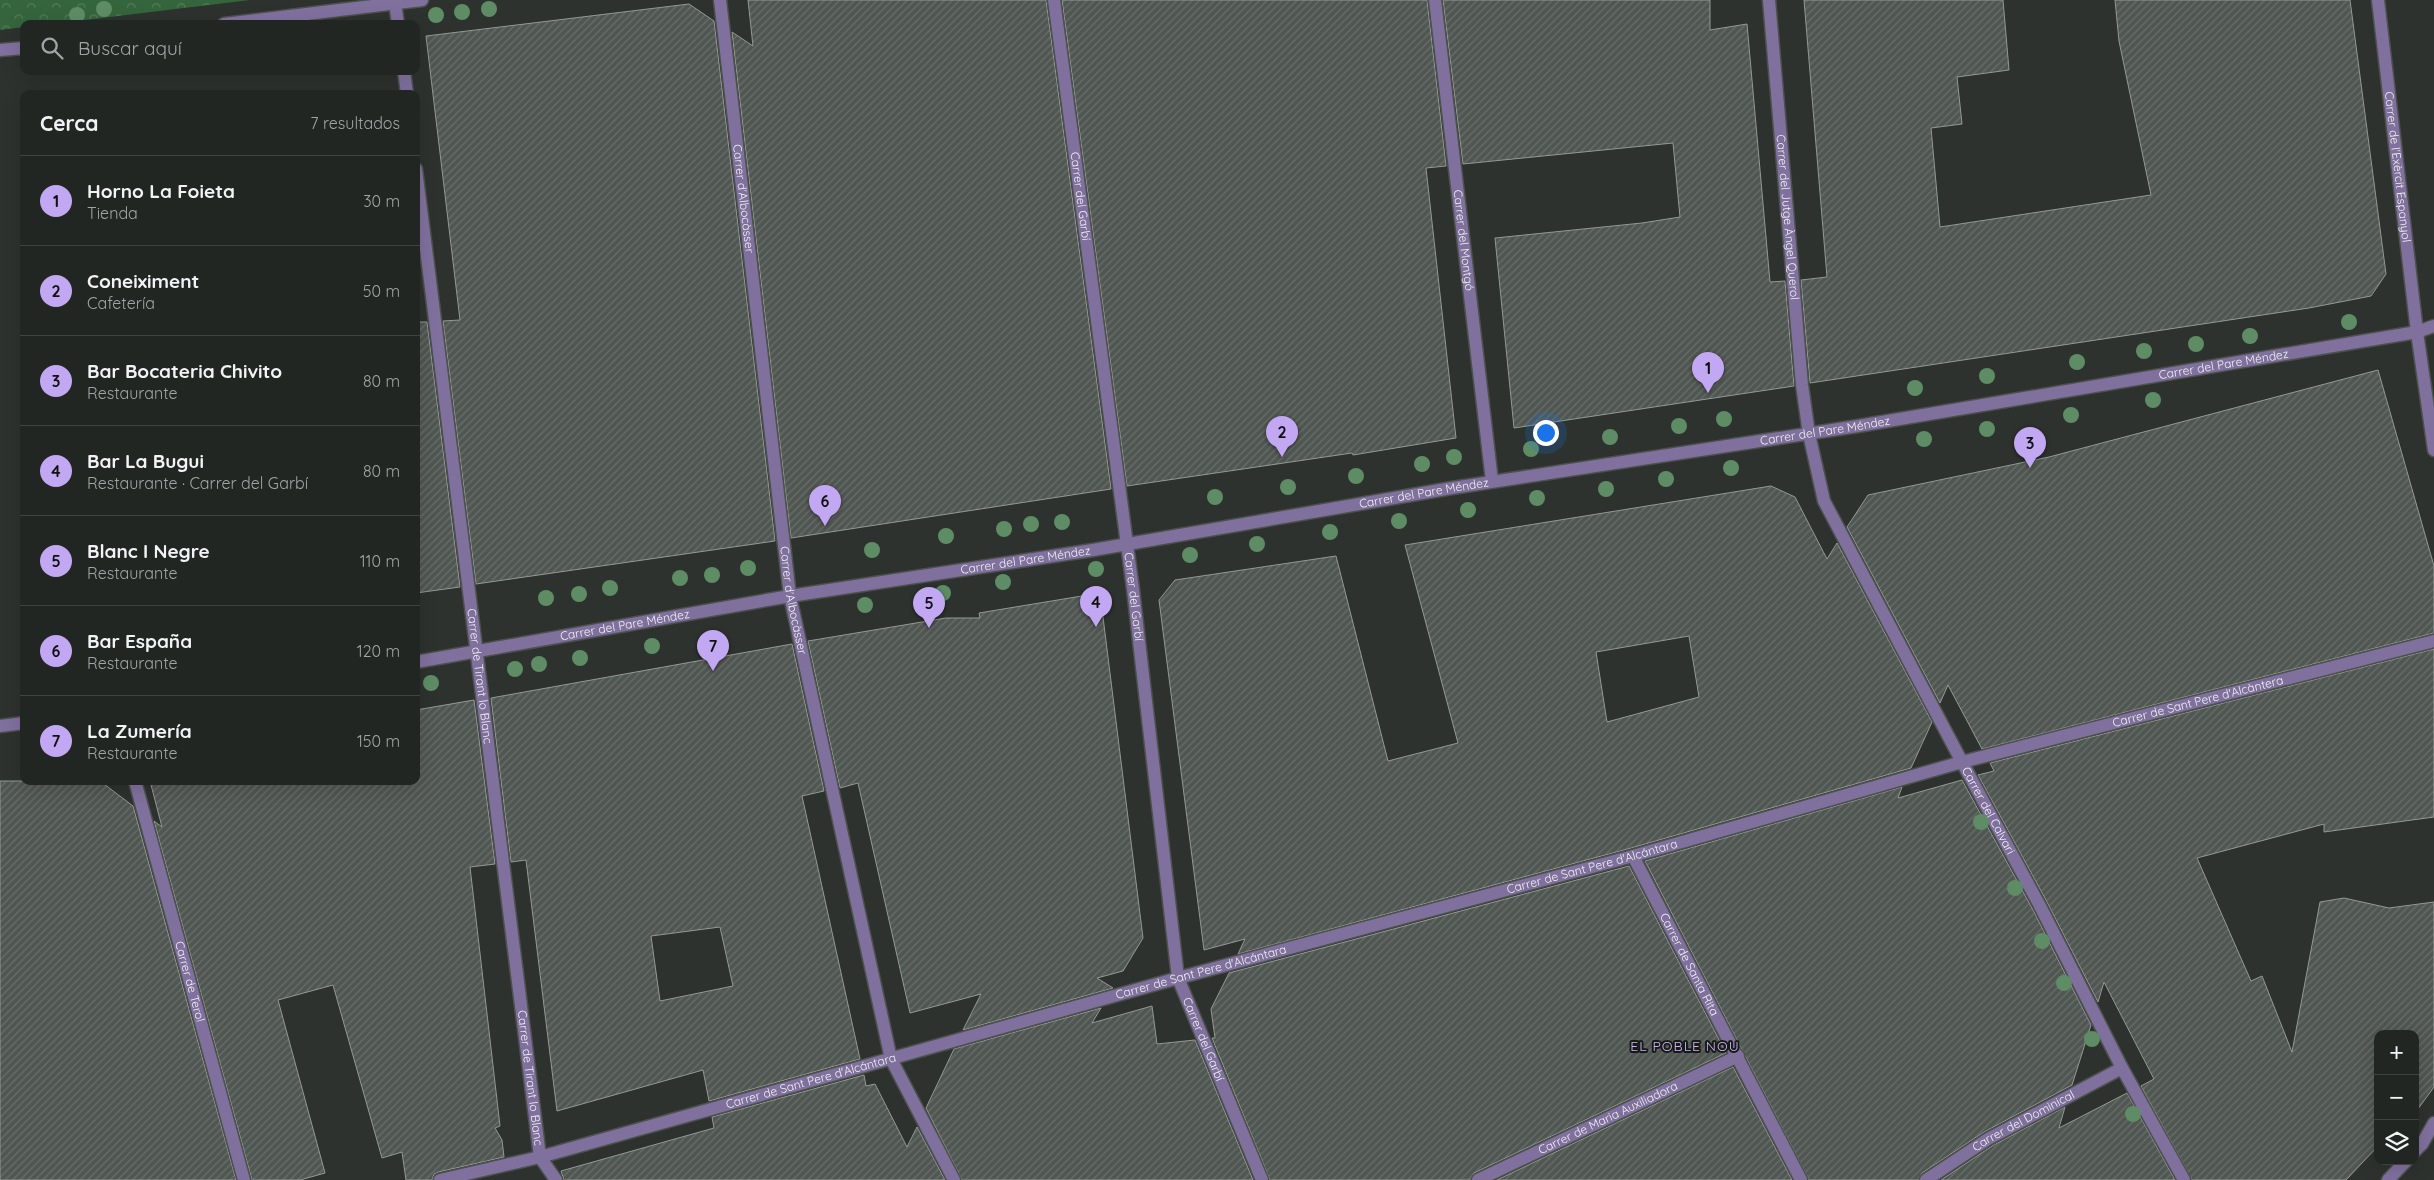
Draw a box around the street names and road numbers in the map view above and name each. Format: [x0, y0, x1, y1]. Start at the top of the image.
street label: Carrer de l'Exèrcit Espanyol [2382, 91, 2414, 243]
street label: Carrer del Jutge Àngel Querol [1774, 134, 1803, 301]
street label: Carrer d'Albocàsser [730, 143, 758, 254]
street label: Carrer del Garbí [1067, 151, 1094, 242]
street label: Carrer del Montgó [1451, 189, 1477, 292]
street label: Carrer del Pare Méndez [2158, 346, 2290, 382]
street label: Carrer del Pare Méndez [1759, 413, 1891, 448]
street label: Carrer del Pare Méndez [1358, 474, 1490, 511]
street label: Carrer del Pare Méndez [959, 542, 1092, 577]
street label: Carrer d'Albocàsser [777, 545, 811, 656]
street label: Carrer del Garbí [1121, 551, 1147, 642]
street label: Carrer del Pare Méndez [559, 606, 691, 643]
street label: Carrer de Tirant lo Blanc [464, 607, 496, 744]
street label: Carrer de Sant Pere d'Alcàntera [2111, 672, 2285, 730]
street label: Carrer del Calvari [1959, 764, 2018, 857]
street label: Carrer de Sant Pere d'Alcántara [1505, 836, 1679, 897]
street label: Carrer de Santa Rita [1657, 910, 1722, 1018]
street label: Carrer de Terol [172, 939, 208, 1024]
street label: Carrer de Sant Pere d'Alcántara [1114, 941, 1288, 1002]
street label: Carrer del Garbí [1180, 995, 1228, 1083]
street label: Carrer de Tirant lo Blanc [515, 1009, 546, 1146]
street label: Carrer de Sant Pere d'Alcántara [724, 1049, 898, 1112]
street label: Carrer de Maria Auxiliadora [1536, 1078, 1680, 1157]
street label: Carrer del Dominical [1969, 1087, 2077, 1154]

